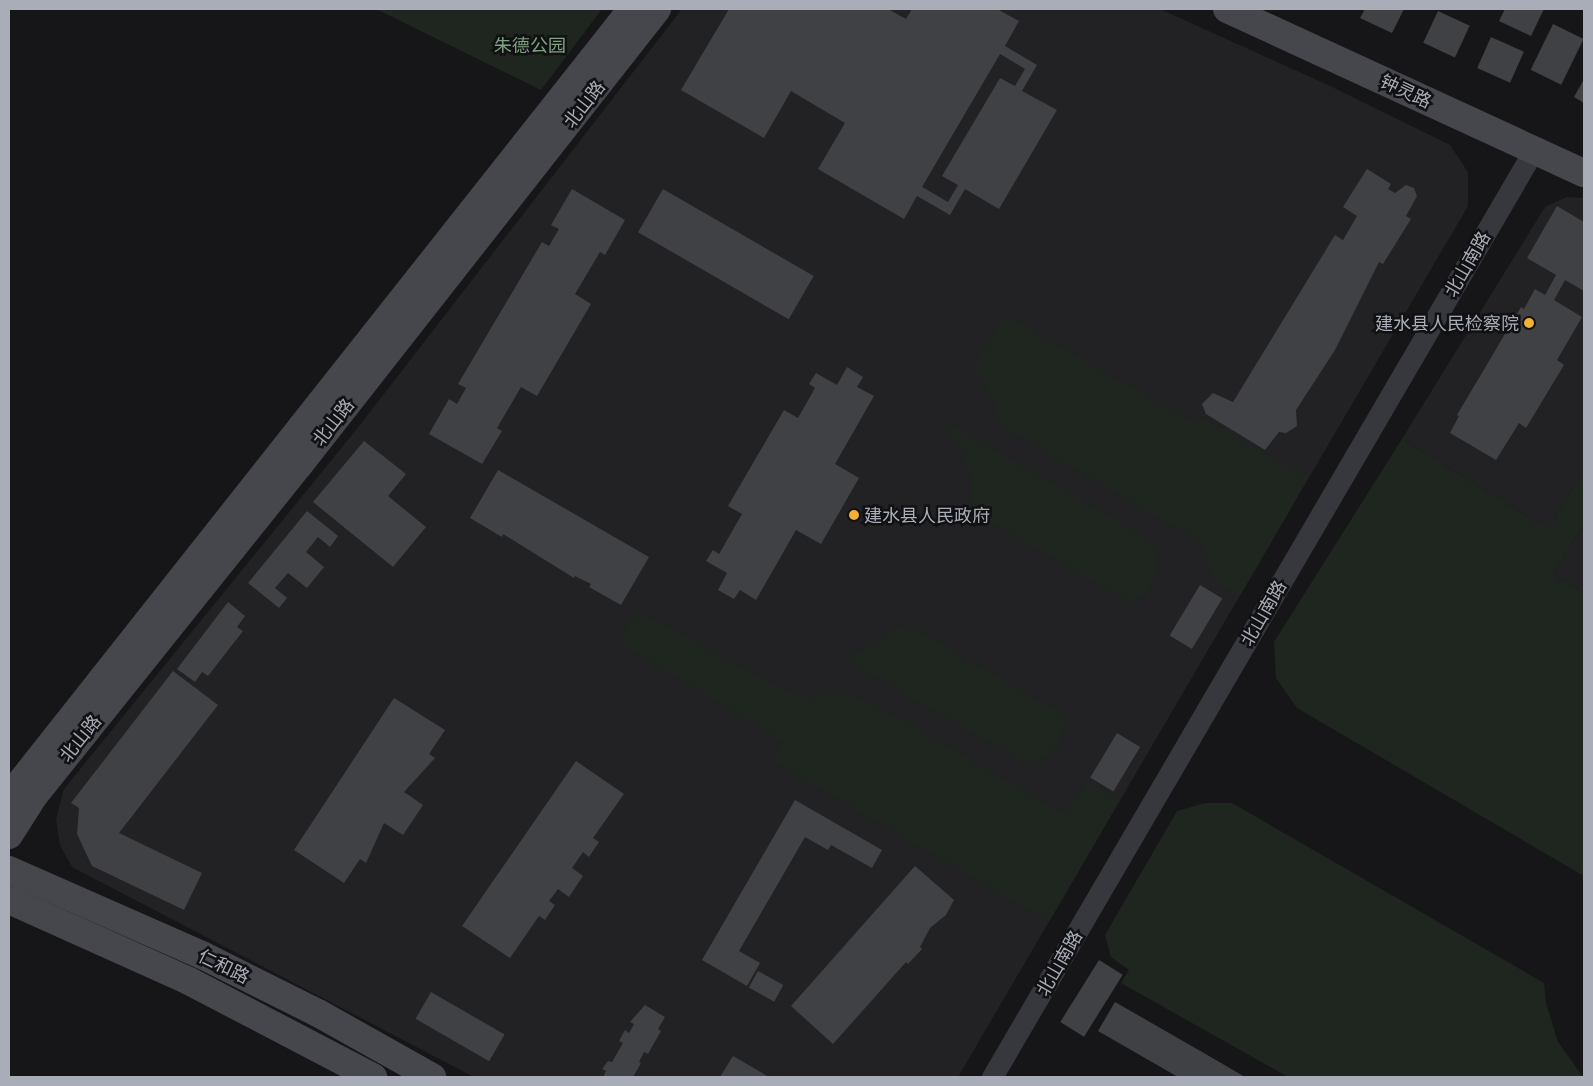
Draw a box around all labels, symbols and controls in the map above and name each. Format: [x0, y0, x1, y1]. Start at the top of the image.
park label: 朱德公园 [494, 34, 566, 56]
street label: 钟灵路 [1377, 70, 1435, 112]
street label: 北山路 [559, 76, 609, 132]
street label: 北山南路 [1440, 227, 1494, 301]
place label: 建水县人民检察院 [1375, 312, 1519, 334]
marker: 建水县人民检察院 [1523, 317, 1535, 329]
street label: 北山路 [308, 394, 358, 450]
place label: 建水县人民政府 [864, 504, 990, 526]
marker: 建水县人民政府 [848, 509, 860, 521]
street label: 北山南路 [1236, 576, 1290, 650]
street label: 北山路 [55, 710, 105, 766]
street label: 北山南路 [1032, 926, 1086, 1000]
street label: 仁和路 [195, 944, 253, 988]

